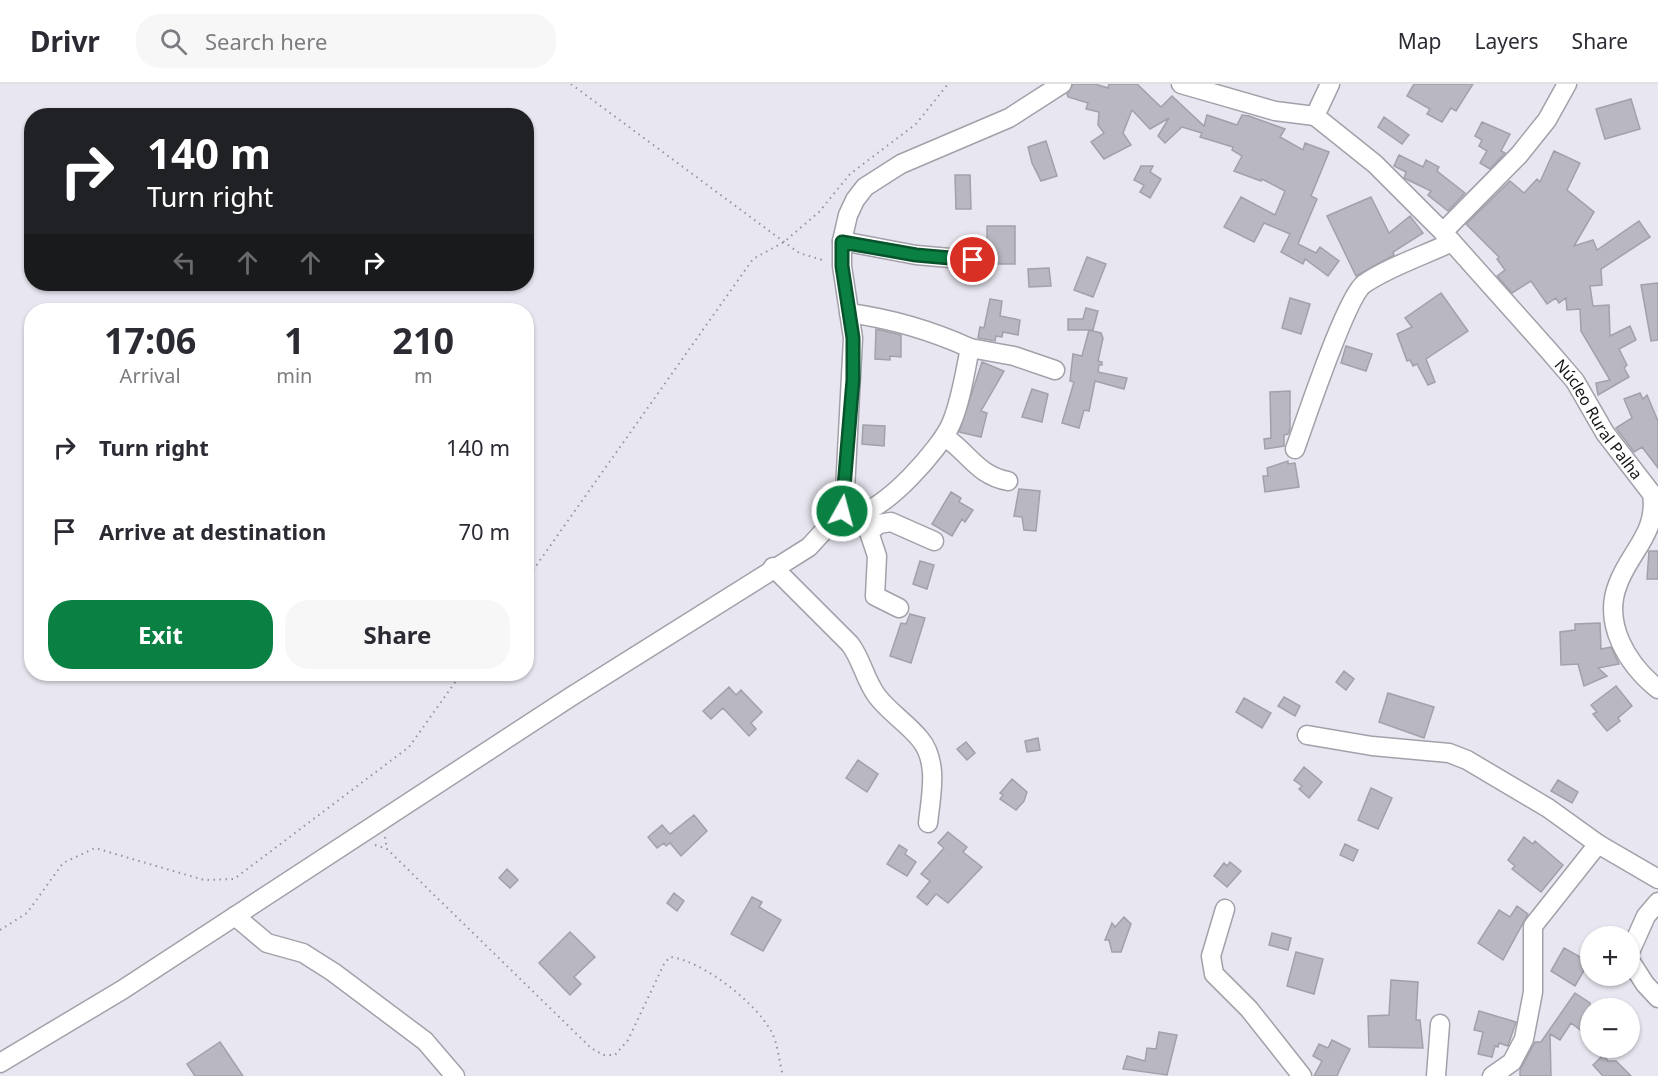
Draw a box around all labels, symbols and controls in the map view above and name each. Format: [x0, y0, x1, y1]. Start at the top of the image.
search box [136, 14, 556, 68]
text: Drivr [30, 22, 100, 60]
icon: search [157, 25, 190, 58]
text: Search here [205, 26, 327, 56]
text: Map [1398, 27, 1442, 55]
text: Layers [1475, 27, 1539, 55]
text: Share [1572, 27, 1628, 55]
text: 140 m [147, 124, 271, 181]
icon: right [48, 132, 126, 210]
text: Turn right [147, 178, 273, 215]
pin [947, 234, 998, 285]
icon: arrive [956, 243, 989, 276]
icon: left [168, 246, 201, 279]
icon: ahead [231, 246, 264, 279]
icon: ahead [294, 246, 327, 279]
icon: right [357, 246, 390, 279]
text: 17:06 [104, 316, 196, 365]
text: 1 [284, 316, 305, 365]
text: 210 [392, 316, 454, 365]
street label: Núcleo Rural Palha [1550, 354, 1648, 484]
text: Arrival [120, 362, 181, 389]
text: min [276, 362, 312, 389]
text: m [414, 362, 433, 389]
icon: right [48, 431, 81, 464]
text: Turn right [99, 432, 209, 462]
text: 140 m [446, 432, 510, 462]
position arrow [810, 479, 874, 543]
icon: arrive [48, 515, 81, 548]
text: Arrive at destination [99, 516, 326, 546]
text: 70 m [459, 516, 510, 546]
button: Exit [48, 600, 273, 669]
button: Share [285, 600, 510, 669]
map controls [1580, 926, 1640, 1058]
button: + [1580, 926, 1640, 986]
button: − [1580, 998, 1640, 1058]

